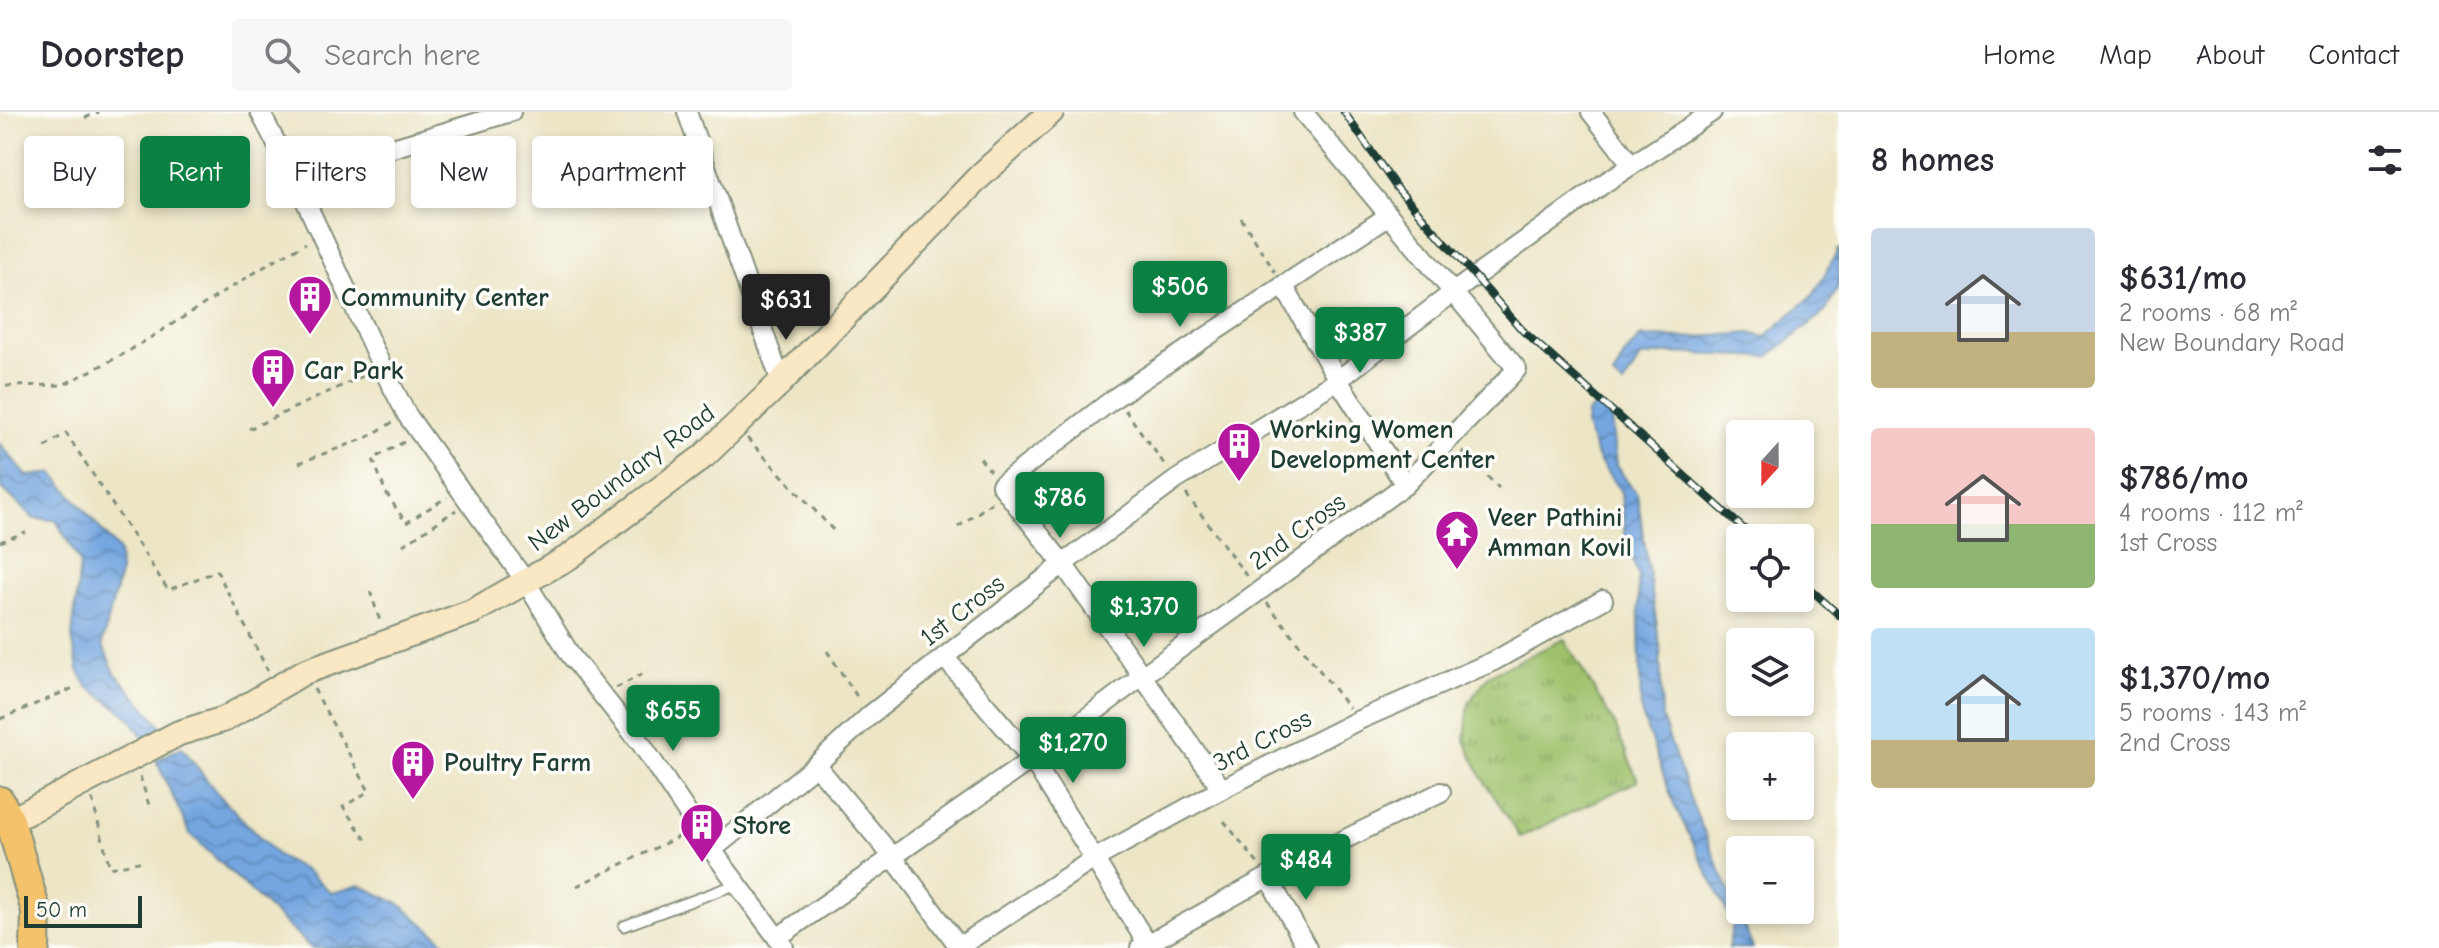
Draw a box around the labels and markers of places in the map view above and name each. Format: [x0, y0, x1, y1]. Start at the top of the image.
pin: $506 [1133, 261, 1227, 329]
building icon: Community Center [286, 273, 334, 336]
pin: $631 [739, 274, 833, 342]
place label: Community Center [341, 283, 549, 313]
pin: $387 [1313, 307, 1407, 375]
building icon: Car Park [249, 346, 297, 409]
place label: Car Park [304, 356, 404, 386]
place label: Working Women Development Center [1270, 415, 1495, 475]
building icon: Working Women Development Center [1215, 420, 1263, 483]
pin: $786 [1013, 472, 1107, 540]
place label: Veer Pathini Amman Kovil [1488, 503, 1632, 563]
temple icon: Veer Pathini Amman Kovil [1433, 508, 1481, 571]
pin: $1,370 [1079, 581, 1209, 649]
pin: $655 [626, 685, 720, 753]
pin: $1,270 [1008, 717, 1138, 785]
building icon: Poultry Farm [389, 738, 437, 801]
place label: Poultry Farm [444, 748, 591, 778]
building icon: Store [678, 801, 726, 864]
place label: Store [733, 811, 791, 841]
pin: $484 [1259, 834, 1353, 902]

